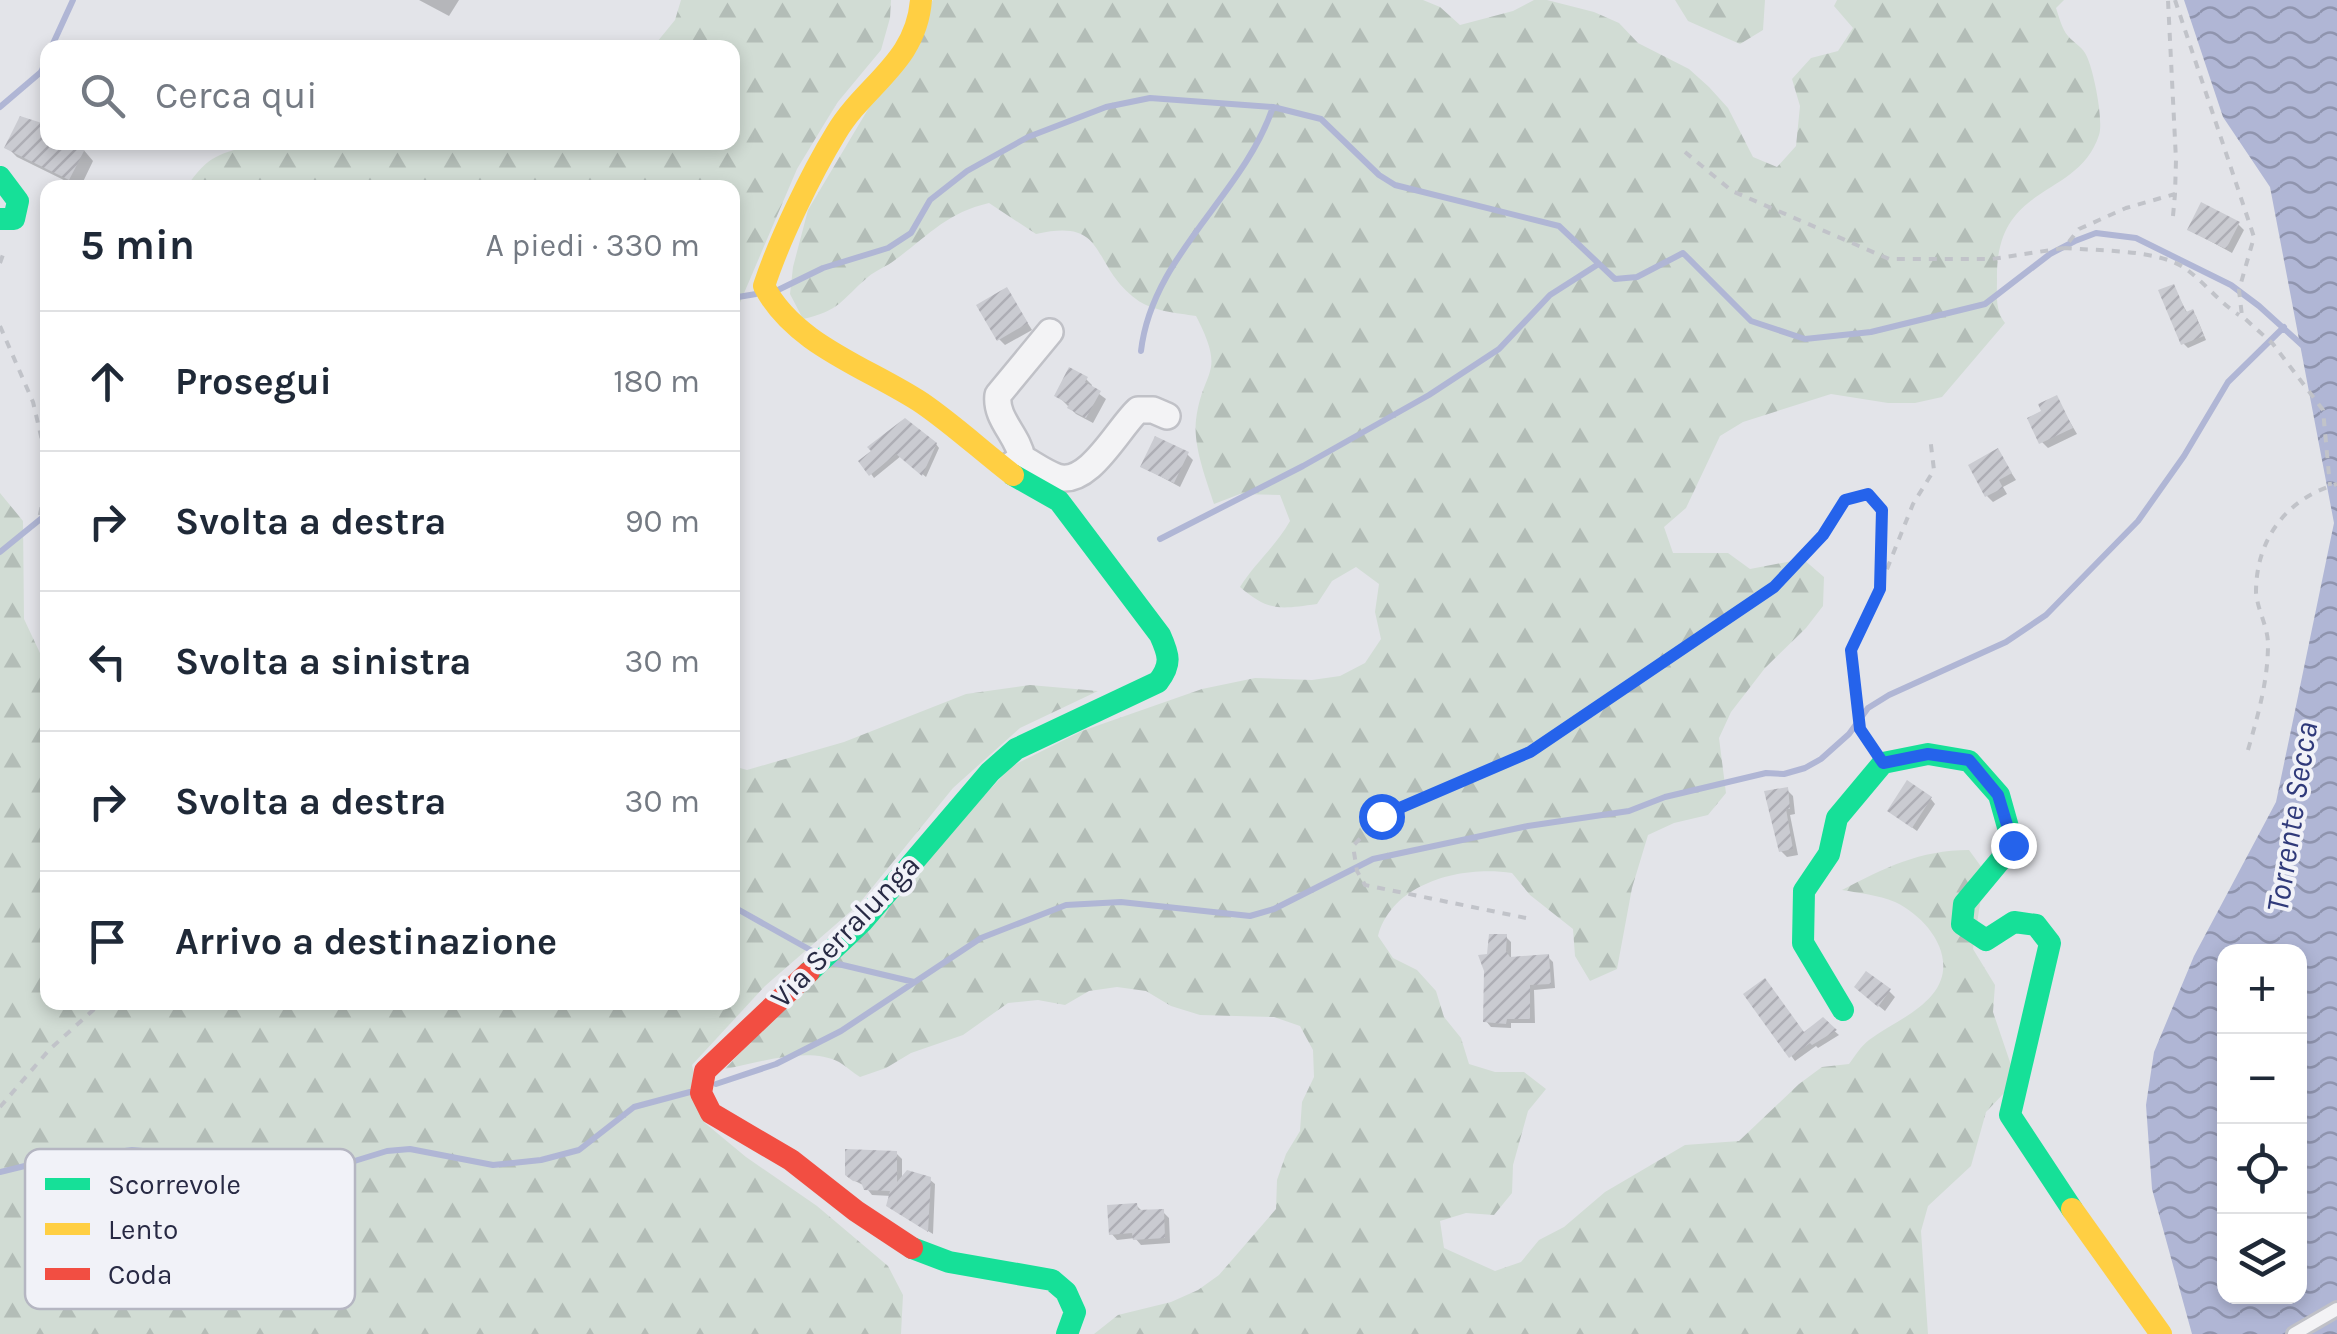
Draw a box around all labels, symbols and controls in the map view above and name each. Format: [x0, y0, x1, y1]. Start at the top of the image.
search box [40, 40, 740, 150]
icon: search [75, 68, 130, 123]
text: Cerca qui [155, 73, 318, 118]
text: 5 min [80, 220, 195, 270]
text: A piedi · 330 m [486, 227, 700, 264]
icon: ahead [80, 354, 135, 409]
text: Prosegui [175, 359, 332, 404]
text: 180 m [613, 363, 700, 400]
icon: right [80, 494, 135, 549]
text: Svolta a destra [175, 499, 446, 544]
text: 90 m [625, 503, 700, 540]
icon: left [80, 634, 135, 689]
text: Svolta a sinistra [175, 639, 472, 684]
text: 30 m [625, 643, 700, 680]
water label: Torrente Secca [2259, 719, 2325, 915]
icon: right [80, 774, 135, 829]
text: Svolta a destra [175, 779, 446, 824]
text: 30 m [625, 783, 700, 820]
route start [1359, 794, 1405, 840]
route end [1991, 823, 2037, 869]
street label: Via Serralunga [763, 847, 927, 1015]
icon: arrive [80, 914, 135, 969]
text: Arrivo a destinazione [175, 919, 557, 964]
map controls [2217, 944, 2307, 1304]
button: + [2217, 944, 2307, 1034]
button: − [2217, 1034, 2307, 1124]
button: locate [2217, 1124, 2307, 1214]
legend [25, 1149, 355, 1309]
text: Scorrevole [108, 1168, 241, 1201]
text: Lento [108, 1213, 178, 1246]
button: layers [2217, 1214, 2307, 1304]
text: Coda [108, 1258, 172, 1291]

